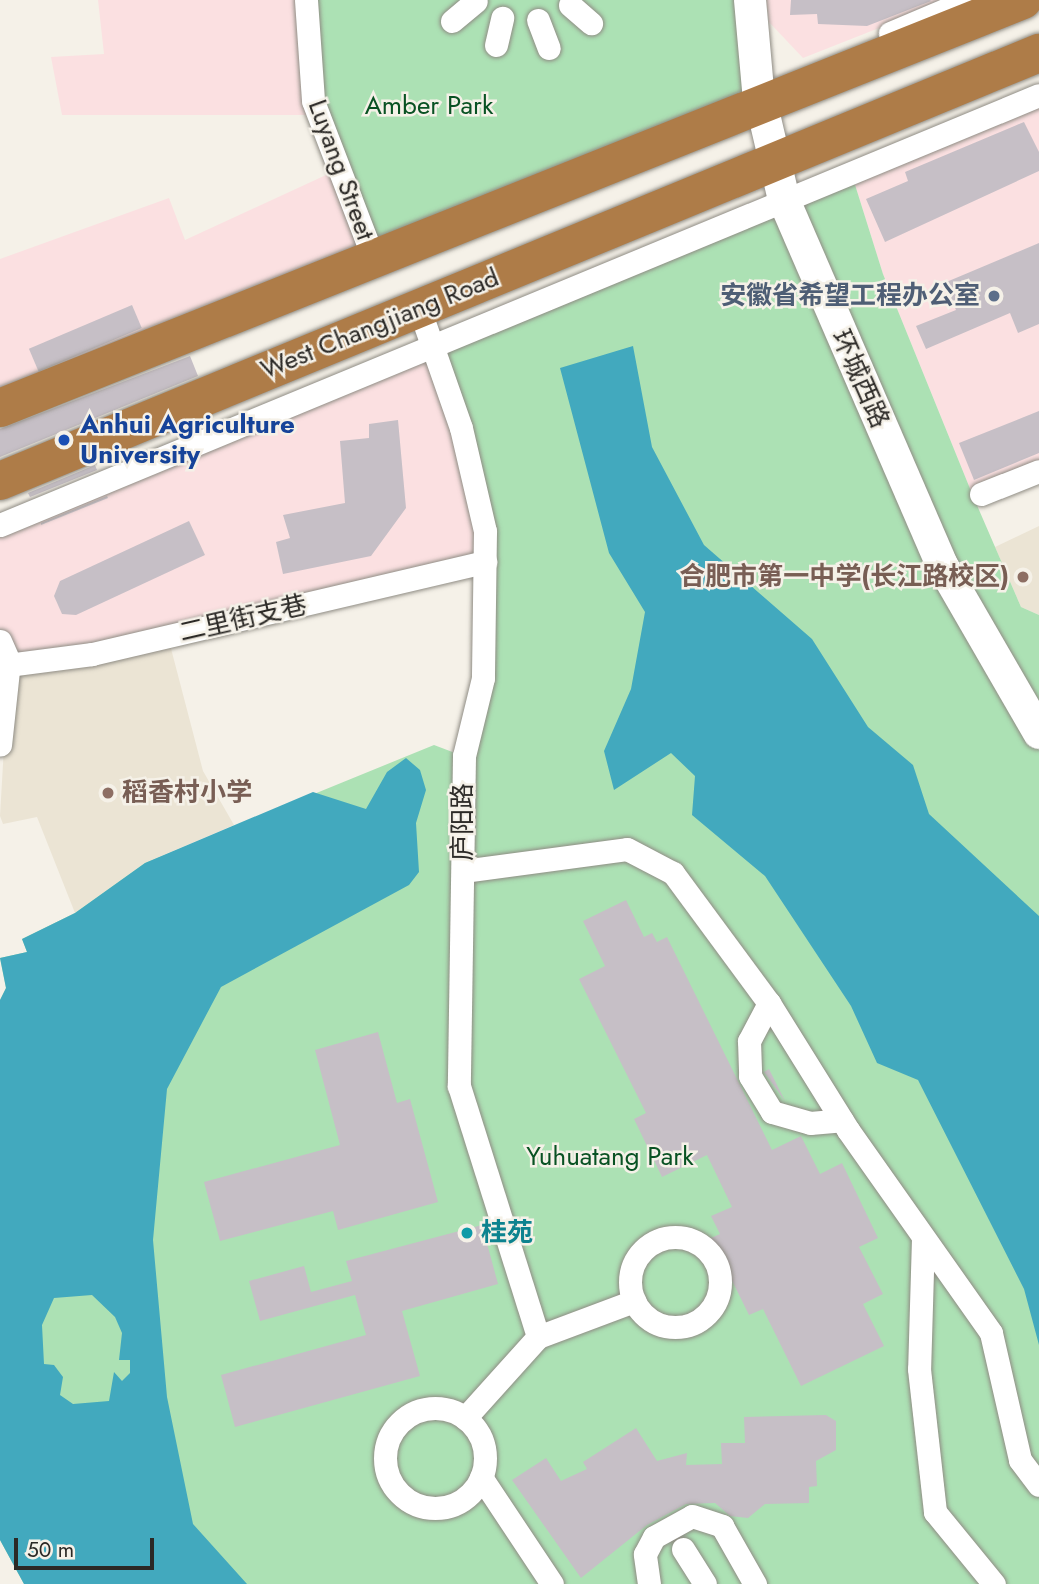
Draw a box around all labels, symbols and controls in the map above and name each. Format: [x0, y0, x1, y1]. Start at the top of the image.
park label: Amber Park [365, 90, 493, 122]
street label: Luyang Street [301, 96, 381, 244]
street label: West Changjiang Road [257, 262, 503, 386]
place label: 安徽省希望工程办公室 [720, 280, 980, 312]
marker: 安徽省希望工程办公室 [986, 288, 1002, 304]
street label: 环城西路 [825, 325, 895, 433]
place label: Anhui Agriculture University [80, 409, 295, 471]
marker: Anhui Agriculture University [54, 430, 74, 450]
place label: 合肥市第一中学(长江路校区) [679, 561, 1009, 593]
marker: 合肥市第一中学(长江路校区) [1015, 569, 1031, 585]
street label: 二里街支巷 [176, 589, 310, 649]
place label: 稻香村小学 [122, 777, 252, 809]
street label: 庐阳路 [447, 783, 479, 861]
marker: 稻香村小学 [100, 785, 116, 801]
park label: Yuhuatang Park [526, 1141, 694, 1173]
place label: 桂苑 [481, 1217, 533, 1249]
marker: 桂苑 [459, 1225, 475, 1241]
scale bar [18, 1524, 158, 1568]
text: 50 m [27, 1535, 74, 1565]

